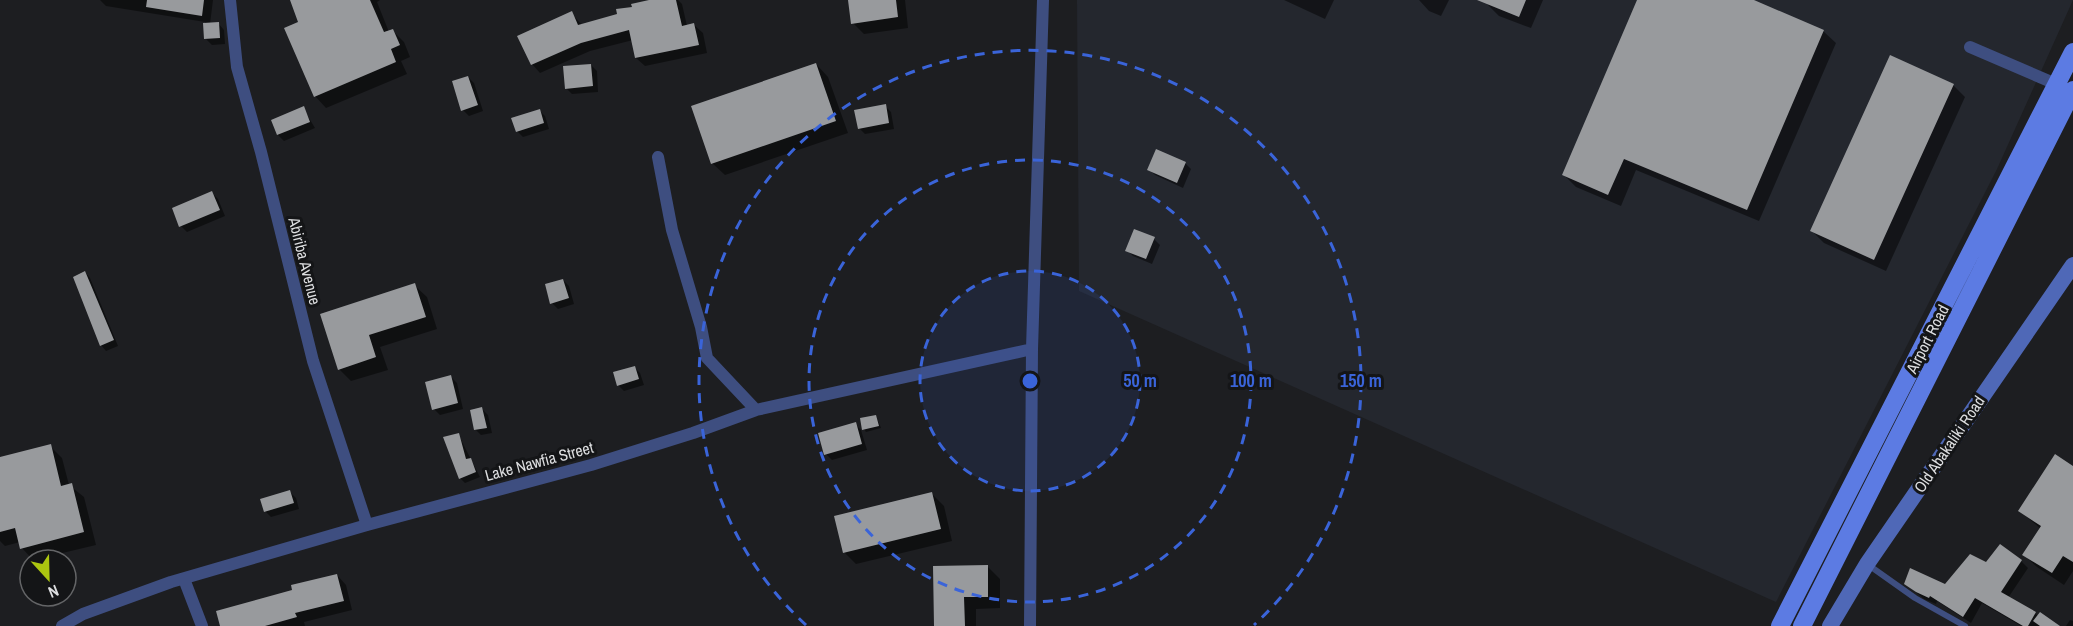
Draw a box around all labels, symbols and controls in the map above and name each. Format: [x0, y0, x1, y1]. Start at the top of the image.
street label: Abiriba Avenue [283, 214, 327, 307]
street label: Airport Road [1900, 301, 1954, 378]
text: 50 m [1123, 368, 1157, 393]
text: 100 m [1230, 368, 1272, 393]
text: 150 m [1340, 368, 1382, 393]
centre of rings [1020, 371, 1040, 391]
street label: Old Abakaliki Road [1908, 391, 1990, 497]
street label: Lake Nawfia Street [482, 436, 596, 486]
north arrow [18, 548, 78, 608]
text: N [45, 580, 62, 604]

